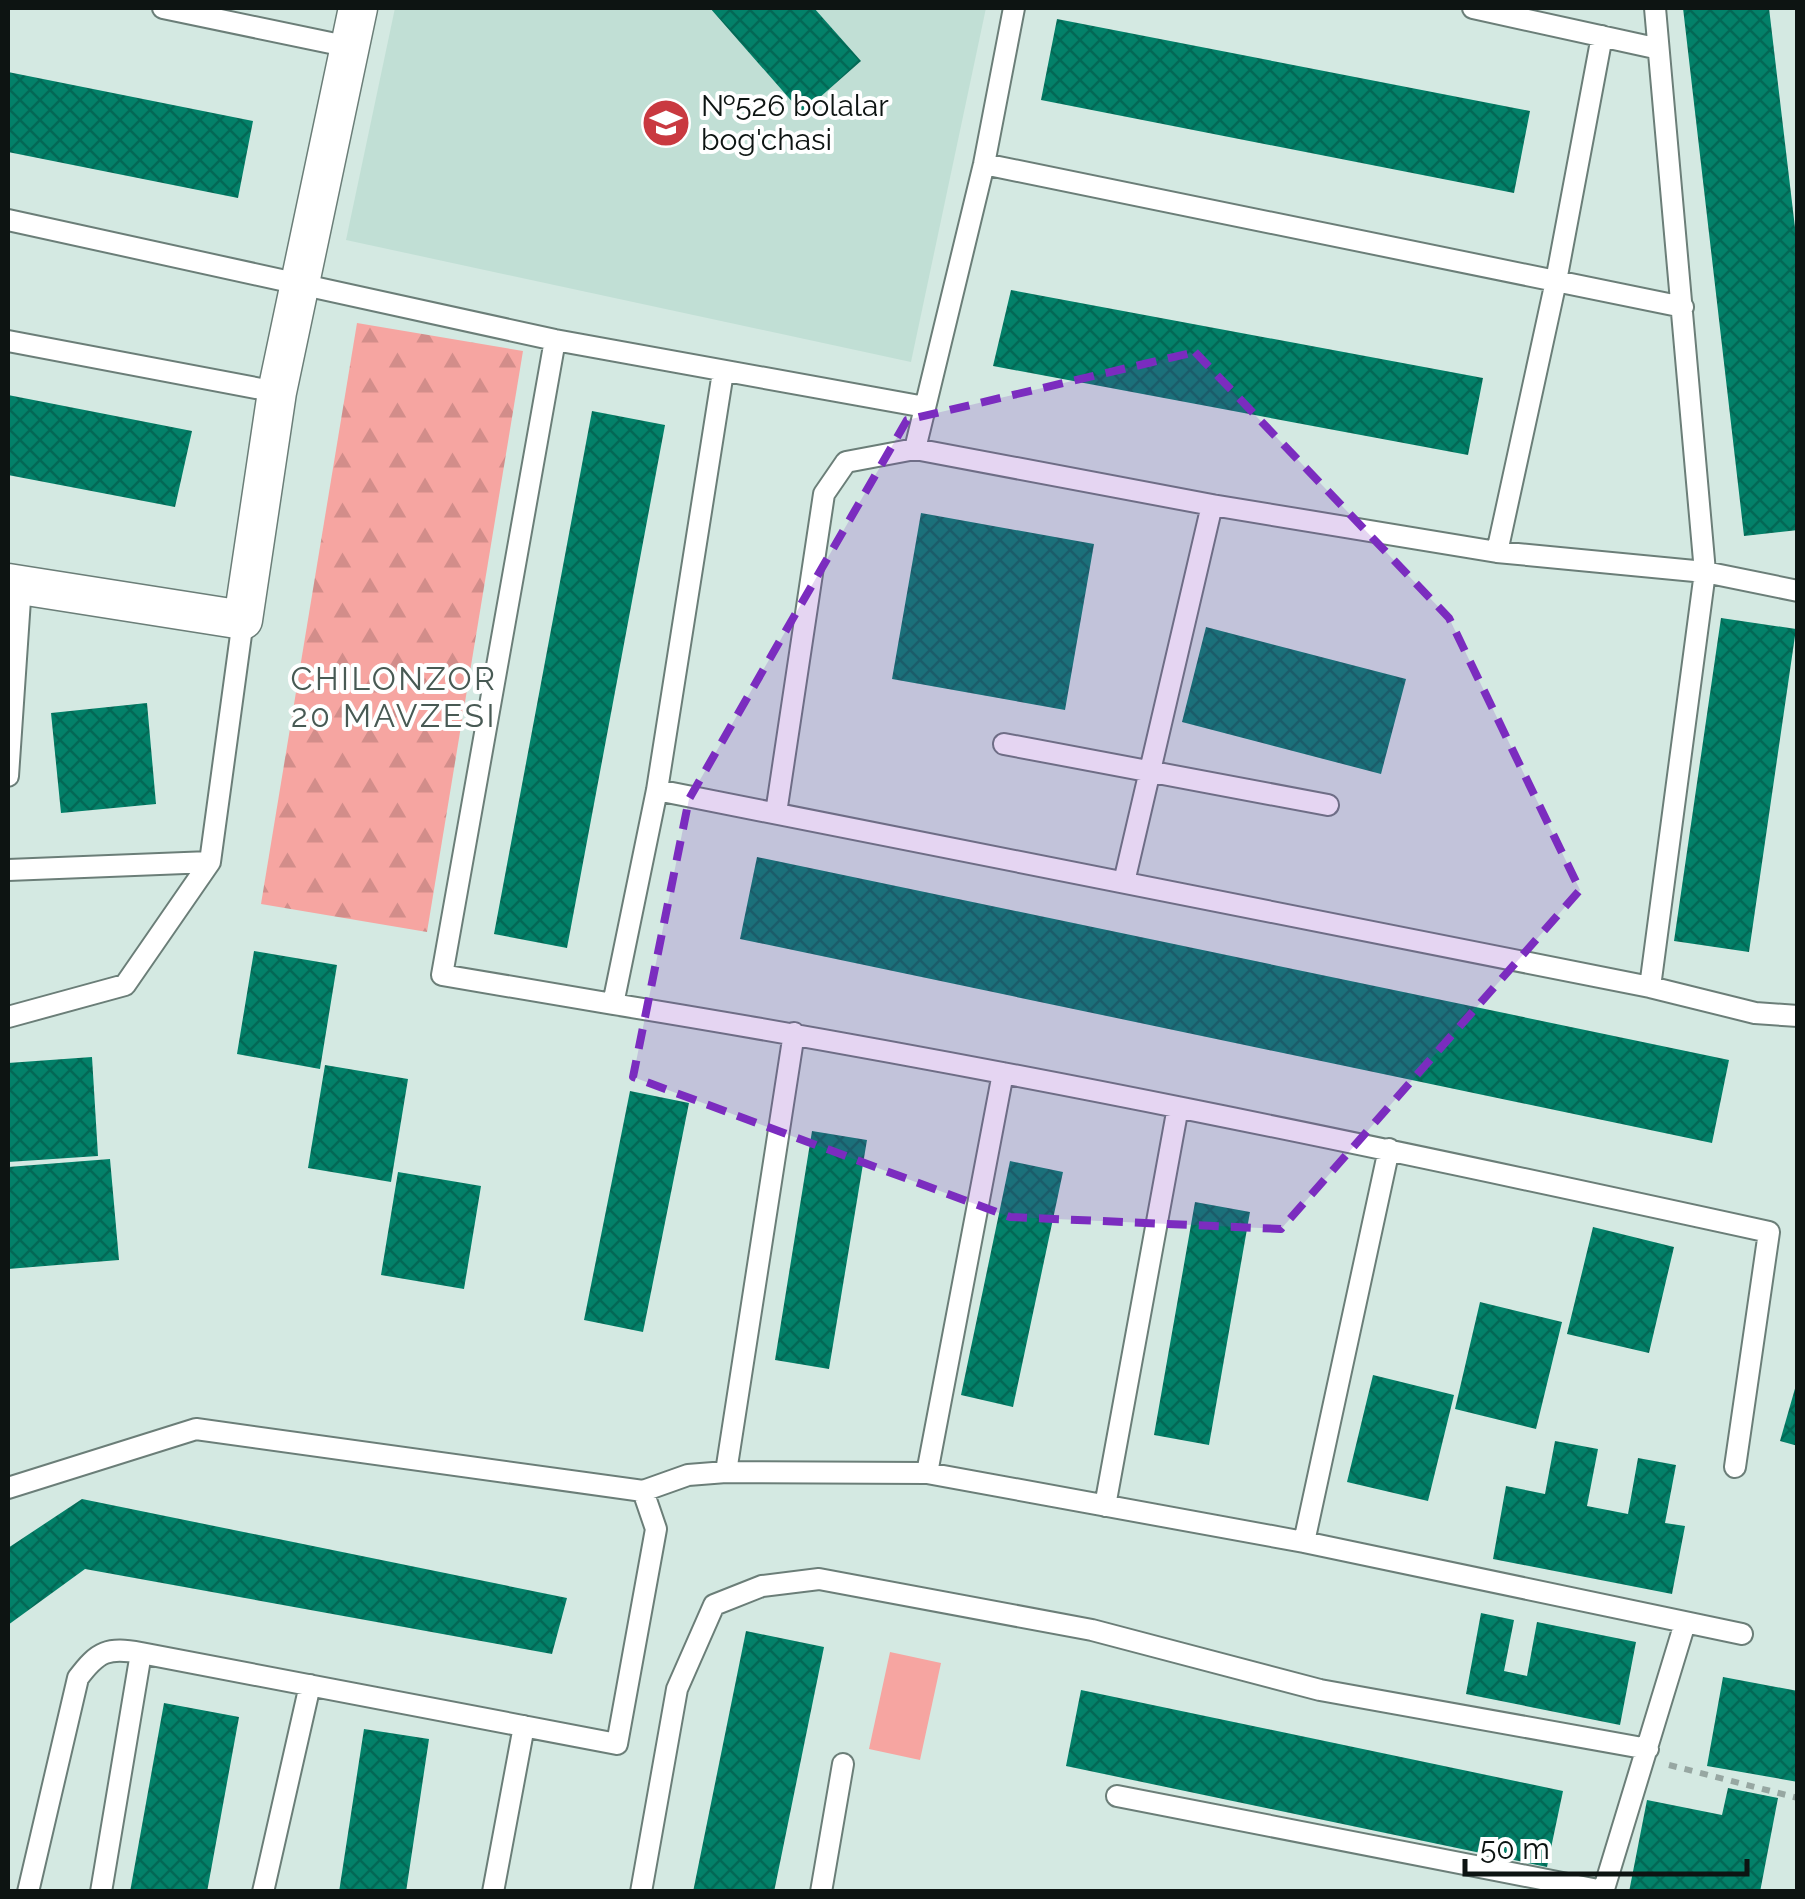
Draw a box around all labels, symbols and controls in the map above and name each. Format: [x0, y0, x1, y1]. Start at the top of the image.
place label: №526 bolalar bog'chasi [701, 88, 889, 157]
school or university icon: №526 bolalar bog'chasi [640, 97, 692, 149]
district label: CHILONZOR 20 MAVZESI [291, 660, 498, 734]
scale bar [1465, 1814, 1748, 1876]
text: 50 m [1480, 1831, 1550, 1866]

